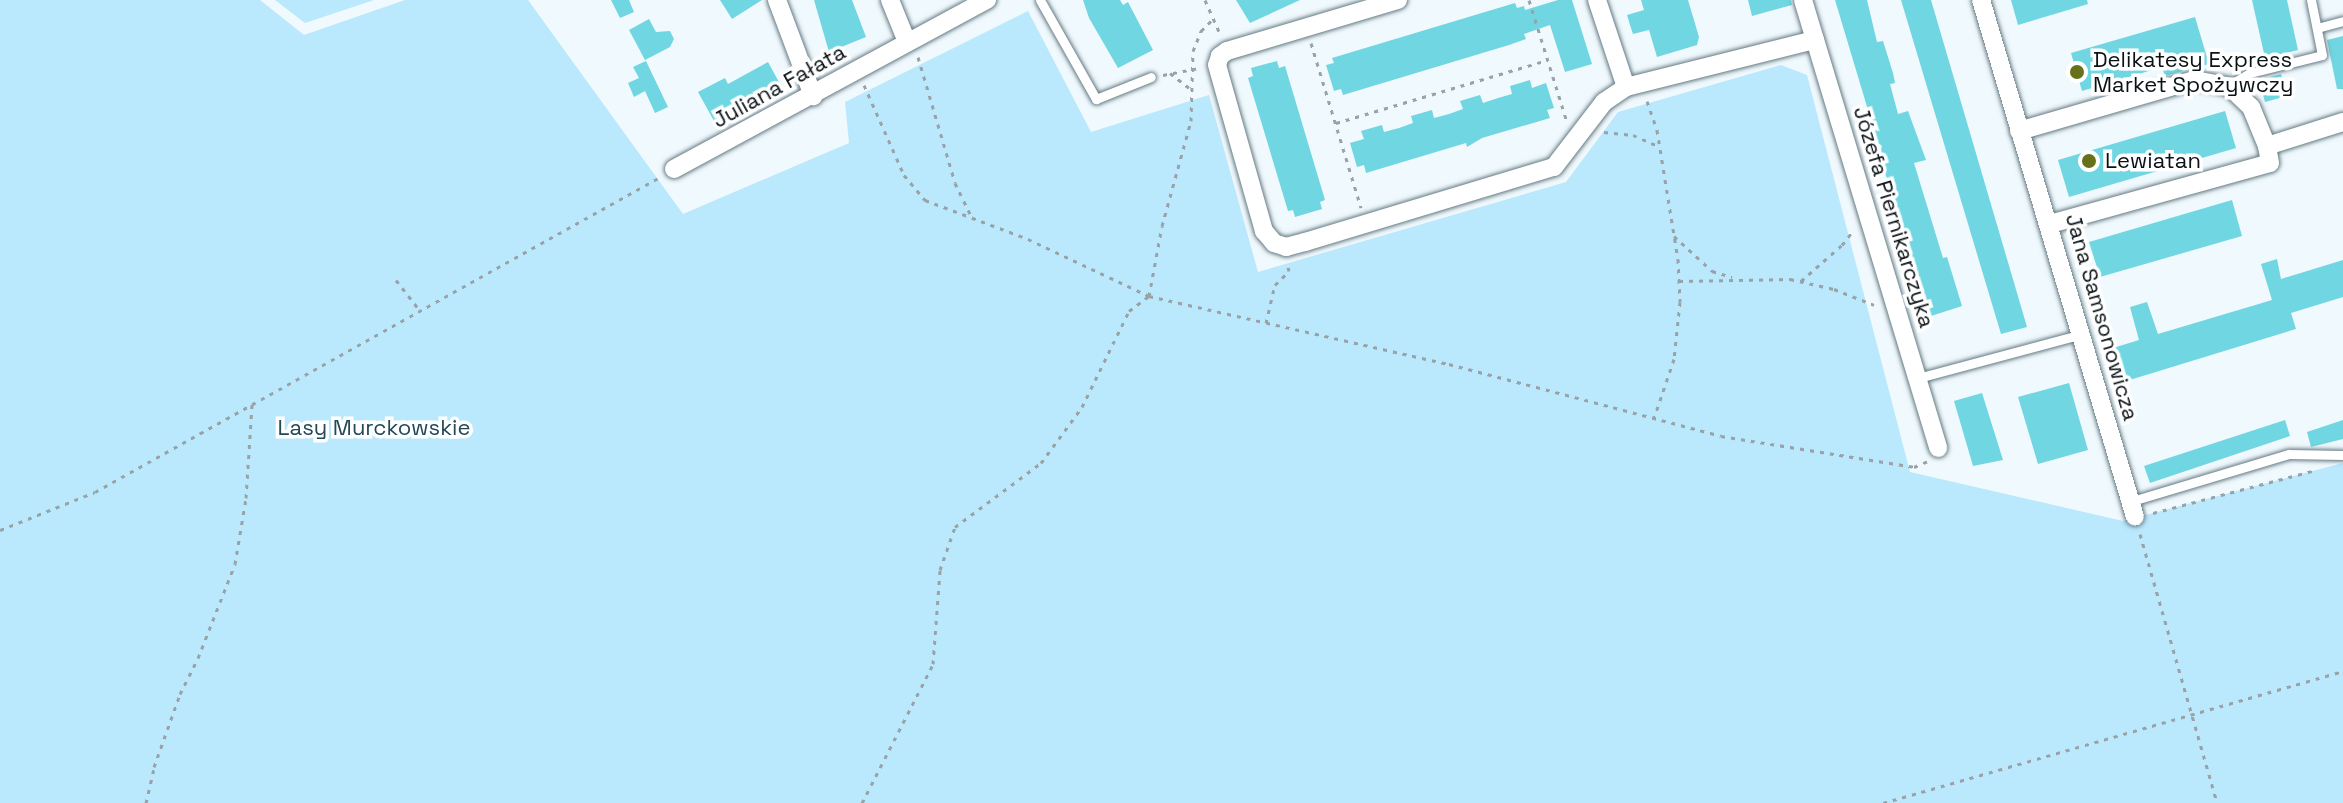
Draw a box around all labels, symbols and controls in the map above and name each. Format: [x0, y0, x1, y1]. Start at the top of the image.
street label: Juliana Fałata [708, 39, 850, 133]
place label: Delikatesy Express Market Spożywczy [2093, 46, 2293, 98]
marker: Delikatesy Express Market Spożywczy [2068, 63, 2086, 81]
street label: Józefa Piernikarczyka [1848, 103, 1940, 331]
place label: Lewiatan [2105, 148, 2201, 174]
marker: Lewiatan [2080, 152, 2098, 170]
street label: Jana Samsonowicza [2060, 211, 2144, 423]
park label: Lasy Murckowskie [278, 415, 470, 441]

